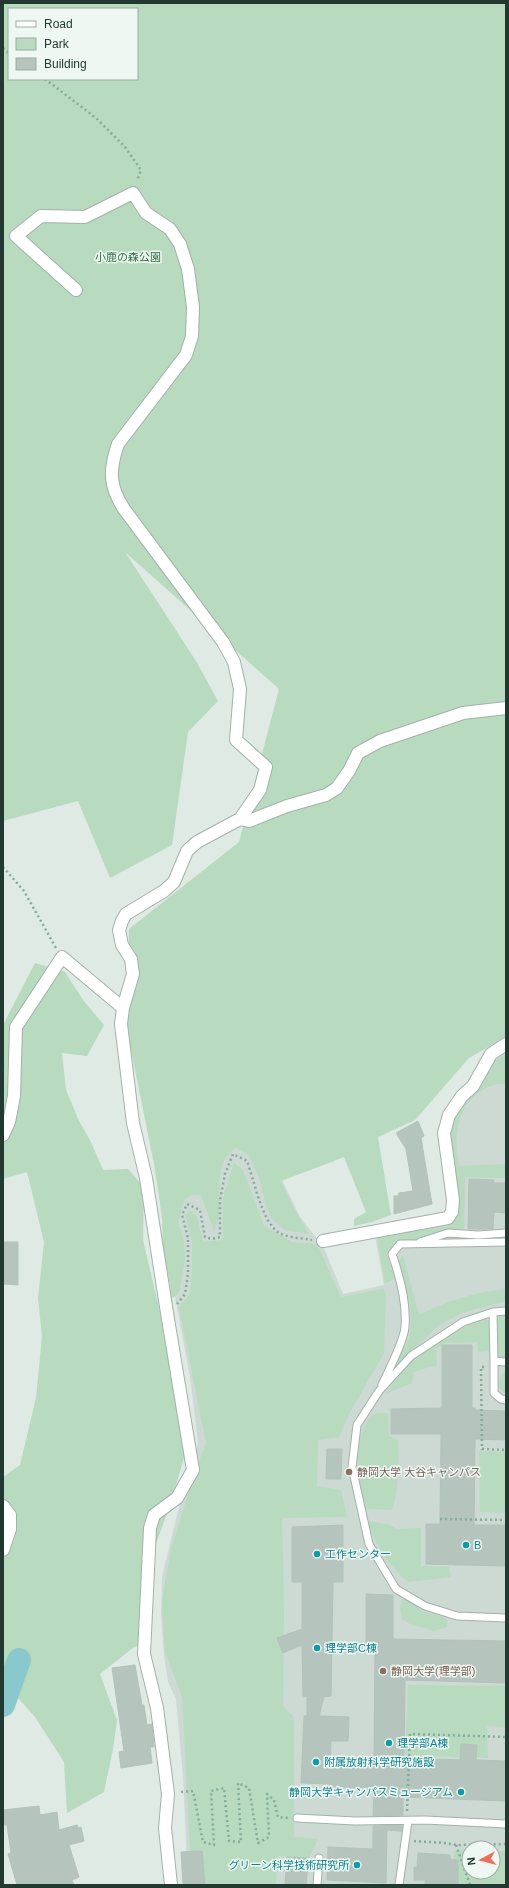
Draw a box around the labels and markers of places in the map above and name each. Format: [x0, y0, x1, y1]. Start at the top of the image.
place label: 静岡大学 大谷キャンパス [357, 1466, 481, 1478]
marker: 静岡大学 大谷キャンパス [344, 1467, 354, 1477]
place label: B [474, 1539, 481, 1551]
marker: B [461, 1540, 471, 1550]
place label: 工作センター [325, 1548, 391, 1560]
marker: 工作センター [312, 1549, 322, 1559]
place label: 理学部C棟 [325, 1642, 377, 1654]
marker: 理学部C棟 [312, 1643, 322, 1653]
place label: 静岡大学(理学部) [391, 1665, 475, 1677]
marker: 静岡大学(理学部) [378, 1666, 388, 1676]
place label: 理学部A棟 [397, 1737, 448, 1749]
marker: 理学部A棟 [384, 1738, 394, 1748]
place label: 附属放射科学研究施設 [324, 1756, 434, 1768]
marker: 附属放射科学研究施設 [311, 1757, 321, 1767]
place label: 静岡大学キャンパスミュージアム [289, 1786, 453, 1798]
marker: 静岡大学キャンパスミュージアム [456, 1787, 466, 1797]
place label: グリーン科学技術研究所 [229, 1859, 350, 1871]
marker: グリーン科学技術研究所 [352, 1860, 362, 1870]

